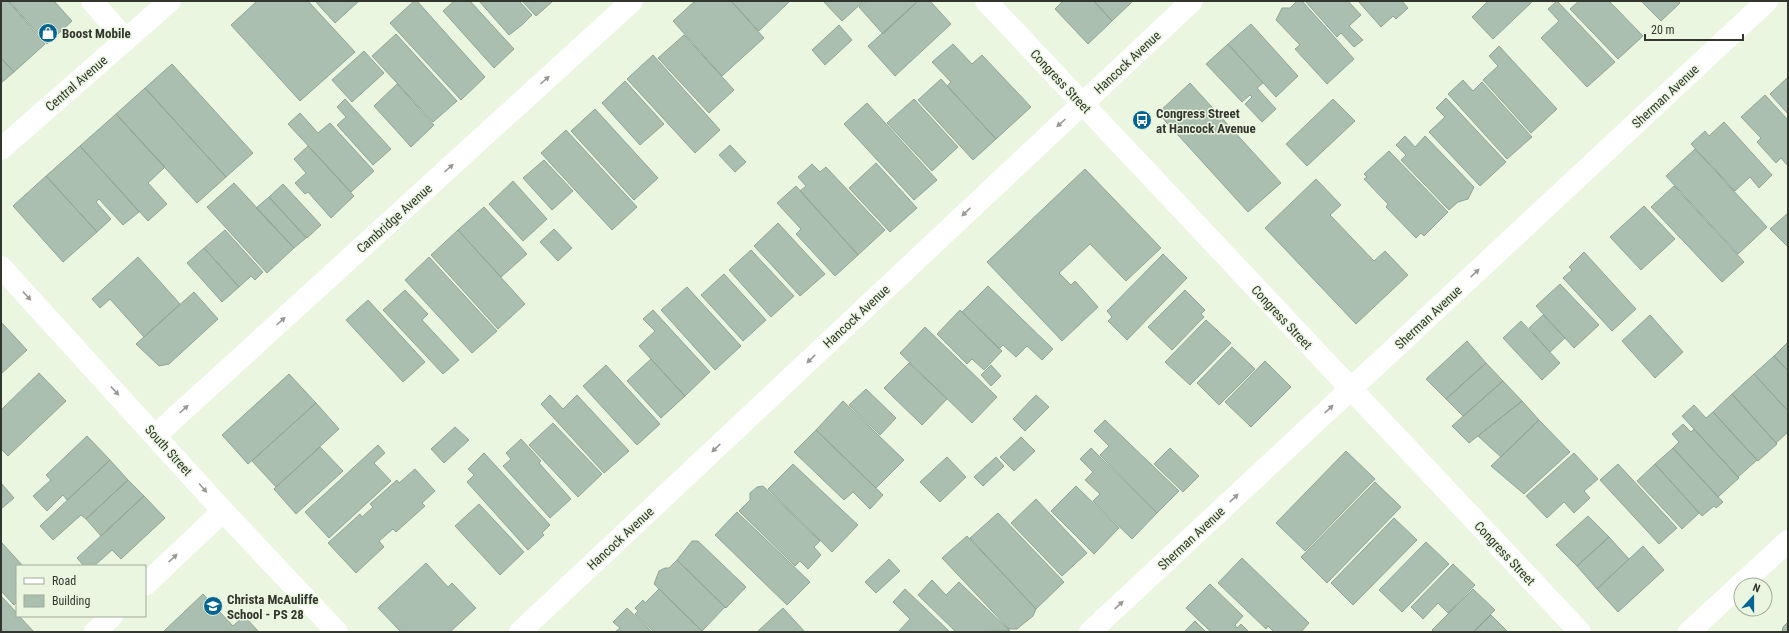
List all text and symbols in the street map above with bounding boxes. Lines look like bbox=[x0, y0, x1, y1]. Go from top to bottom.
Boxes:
scale bar bbox=[1645, 16, 1743, 42]
shop icon: Boost Mobile bbox=[37, 22, 59, 44]
text: 20 m bbox=[1651, 23, 1675, 37]
place label: Boost Mobile bbox=[62, 26, 131, 41]
street label: Hancock Avenue bbox=[1091, 28, 1164, 97]
street label: Congress Street bbox=[1027, 46, 1094, 116]
street label: Central Avenue bbox=[42, 52, 110, 114]
street label: Sherman Avenue bbox=[1629, 62, 1702, 131]
one-way arrow bbox=[540, 76, 550, 85]
place label: Congress Street at Hancock Avenue bbox=[1156, 106, 1256, 136]
bus stop icon: Congress Street at Hancock Avenue bbox=[1131, 109, 1153, 131]
one-way arrow bbox=[1056, 119, 1066, 128]
one-way arrow bbox=[444, 163, 454, 173]
street label: Cambridge Avenue bbox=[354, 181, 435, 256]
one-way arrow bbox=[962, 207, 971, 216]
one-way arrow bbox=[1470, 268, 1481, 277]
street label: Hancock Avenue bbox=[820, 282, 893, 351]
street label: Congress Street bbox=[1248, 282, 1315, 352]
street label: Sherman Avenue bbox=[1392, 283, 1465, 352]
one-way arrow bbox=[23, 290, 32, 301]
one-way arrow bbox=[275, 317, 286, 326]
one-way arrow bbox=[806, 354, 815, 363]
one-way arrow bbox=[111, 386, 120, 397]
one-way arrow bbox=[1324, 404, 1334, 414]
one-way arrow bbox=[180, 405, 189, 414]
street label: South Street bbox=[142, 422, 195, 479]
one-way arrow bbox=[711, 443, 721, 453]
one-way arrow bbox=[198, 482, 207, 493]
one-way arrow bbox=[1229, 493, 1239, 503]
street label: Hancock Avenue bbox=[584, 504, 657, 573]
street label: Sherman Avenue bbox=[1155, 504, 1228, 573]
street label: Congress Street bbox=[1471, 518, 1538, 588]
one-way arrow bbox=[168, 553, 178, 563]
legend bbox=[16, 565, 146, 617]
text: Road bbox=[52, 574, 76, 588]
north arrow bbox=[1733, 577, 1773, 617]
text: N bbox=[1751, 581, 1762, 595]
place label: Christa McAuliffe School - PS 28 bbox=[227, 592, 318, 622]
text: Building bbox=[52, 594, 90, 608]
school or university icon: Christa McAuliffe School - PS 28 bbox=[202, 595, 224, 617]
one-way arrow bbox=[1113, 601, 1124, 610]

